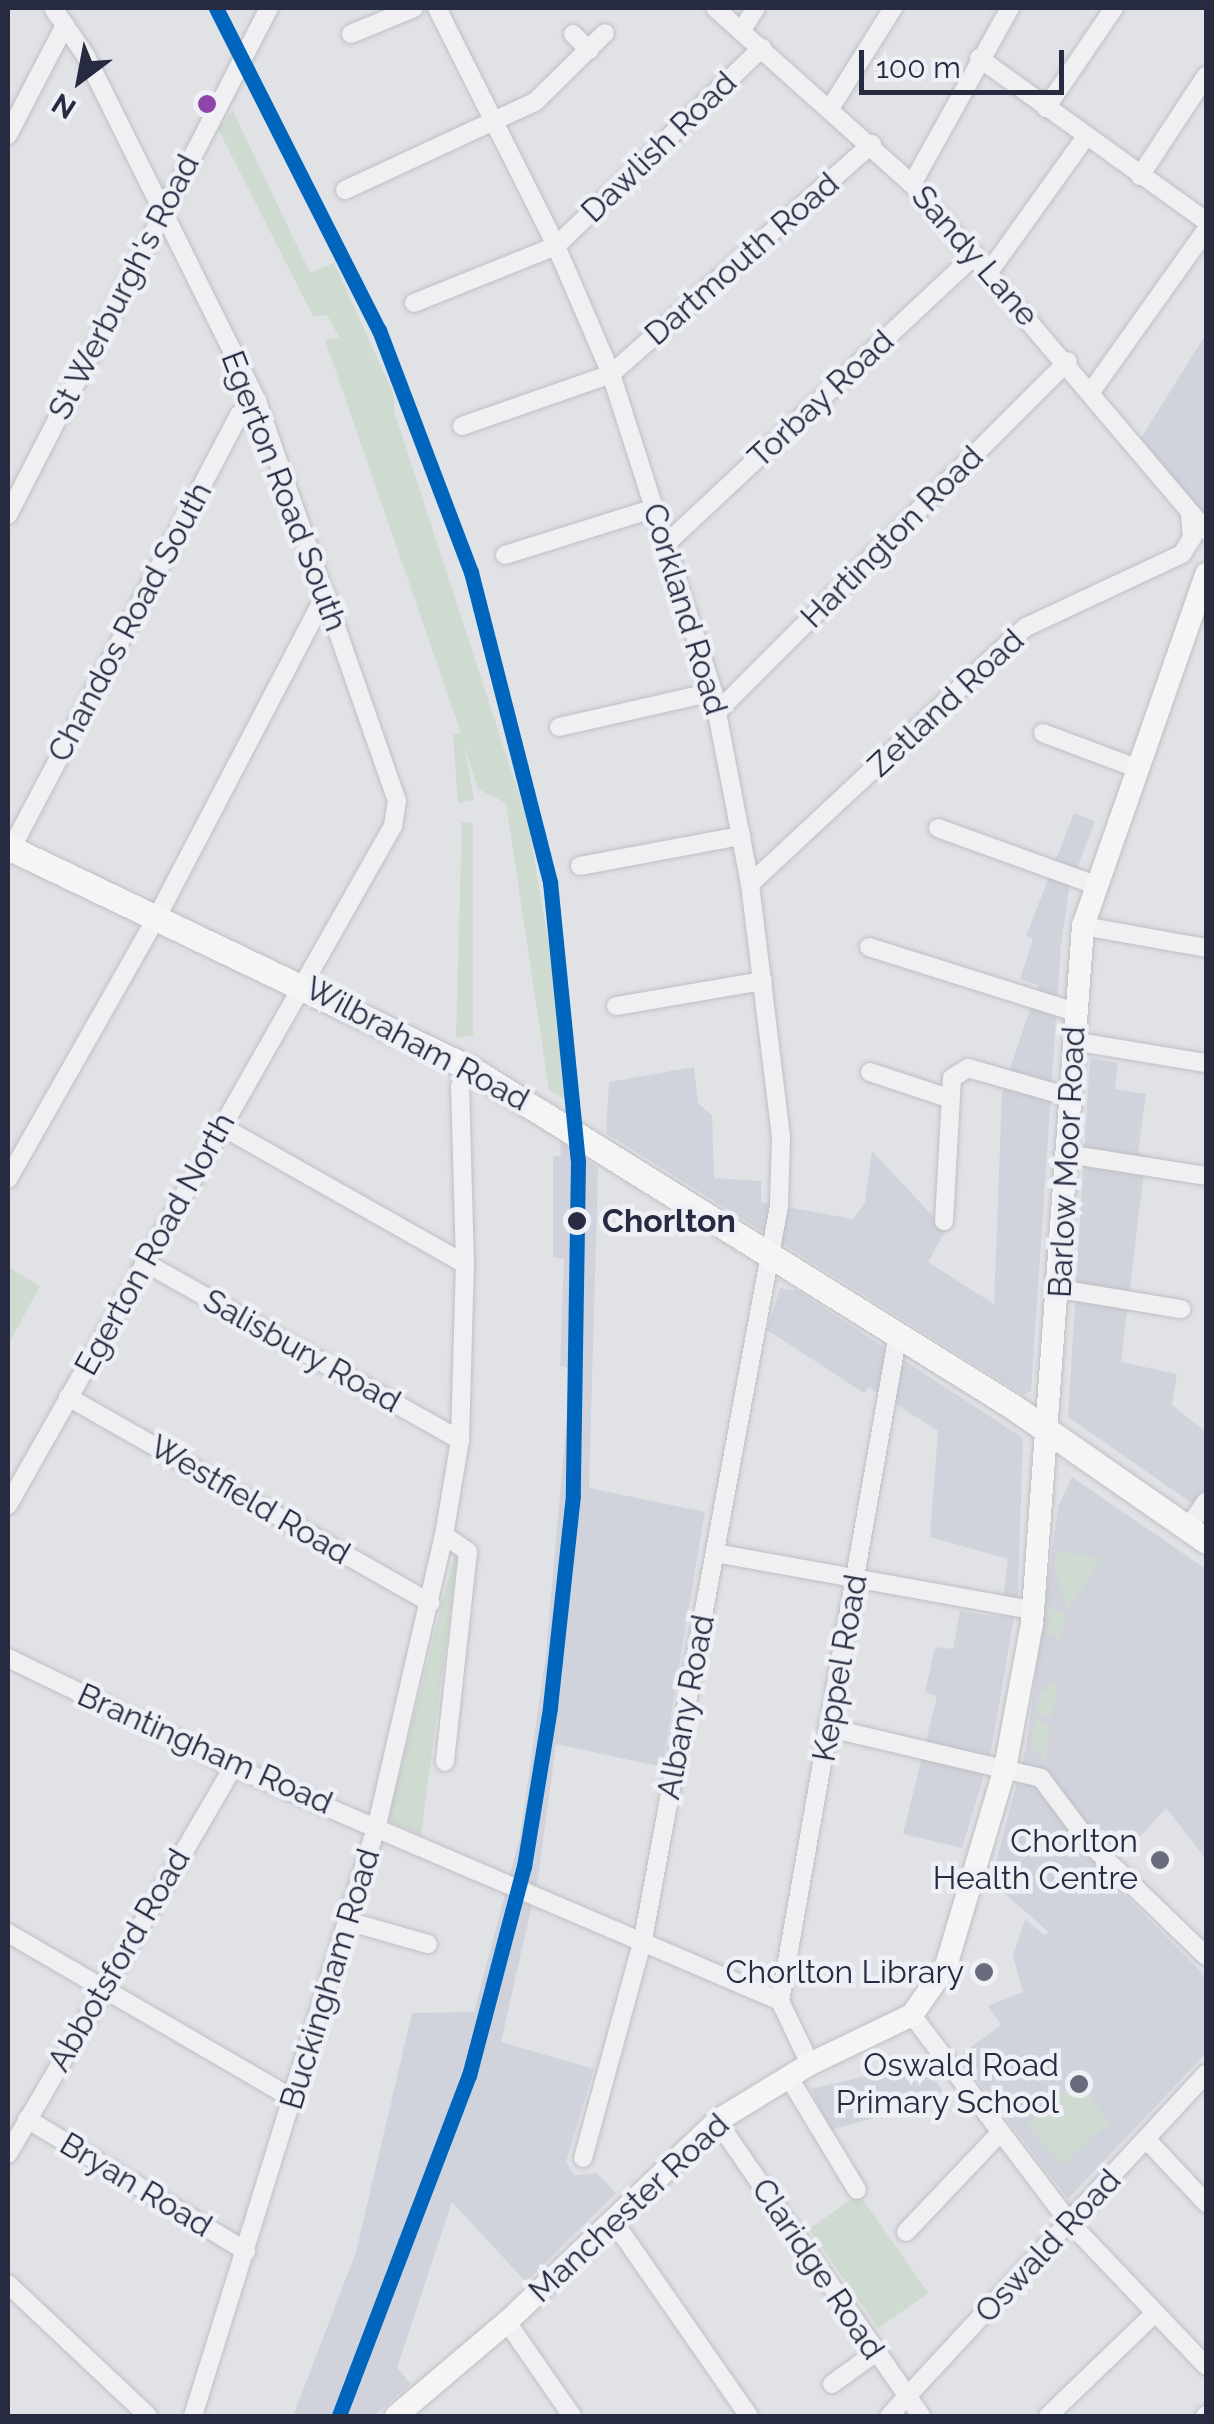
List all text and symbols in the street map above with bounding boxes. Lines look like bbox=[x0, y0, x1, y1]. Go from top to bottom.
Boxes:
north arrow bbox=[30, 30, 130, 130]
scale bar bbox=[864, 30, 1069, 92]
text: 100 m bbox=[876, 50, 961, 85]
street label: Dawlish Road bbox=[574, 64, 744, 230]
text: N bbox=[46, 86, 82, 126]
unlabelled marker bbox=[197, 94, 217, 114]
street label: St Werburgh's Road bbox=[40, 148, 208, 426]
street label: Dartmouth Road bbox=[637, 165, 847, 353]
street label: Sandy Lane bbox=[903, 178, 1047, 334]
street label: Torbay Road bbox=[740, 322, 902, 476]
street label: Egerton Road South bbox=[213, 346, 355, 636]
street label: Hartington Road bbox=[793, 438, 991, 636]
street label: Chandos Road South bbox=[40, 476, 220, 768]
street label: Corkland Road bbox=[635, 499, 735, 719]
street label: Zetland Road bbox=[860, 621, 1032, 785]
street label: Wilbraham Road bbox=[299, 969, 535, 1119]
street label: Barlow Moor Road bbox=[1041, 1025, 1093, 1299]
street label: Egerton Road North bbox=[67, 1106, 243, 1382]
place label: Chorlton bbox=[602, 1202, 736, 1240]
marker: Chorlton bbox=[561, 1205, 593, 1237]
street label: Salisbury Road bbox=[196, 1281, 408, 1421]
street label: Westfield Road bbox=[143, 1427, 357, 1573]
street label: Keppel Road bbox=[805, 1571, 875, 1765]
street label: Albany Road bbox=[649, 1611, 723, 1803]
street label: Brantingham Road bbox=[72, 1676, 338, 1822]
place label: Chorlton Health Centre bbox=[933, 1823, 1138, 1898]
street label: Abbotsford Road bbox=[40, 1842, 198, 2078]
street label: Buckingham Road bbox=[272, 1844, 388, 2114]
marker: Chorlton Health Centre bbox=[1147, 1847, 1173, 1873]
place label: Chorlton Library bbox=[726, 1953, 964, 1991]
marker: Chorlton Library bbox=[973, 1961, 995, 1983]
place label: Oswald Road Primary School bbox=[835, 2047, 1059, 2122]
marker: Oswald Road Primary School bbox=[1068, 2073, 1090, 2095]
street label: Manchester Road bbox=[521, 2105, 737, 2311]
street label: Bryan Road bbox=[53, 2125, 219, 2245]
street label: Oswald Road bbox=[967, 2161, 1129, 2331]
street label: Claridge Road bbox=[743, 2171, 893, 2367]

